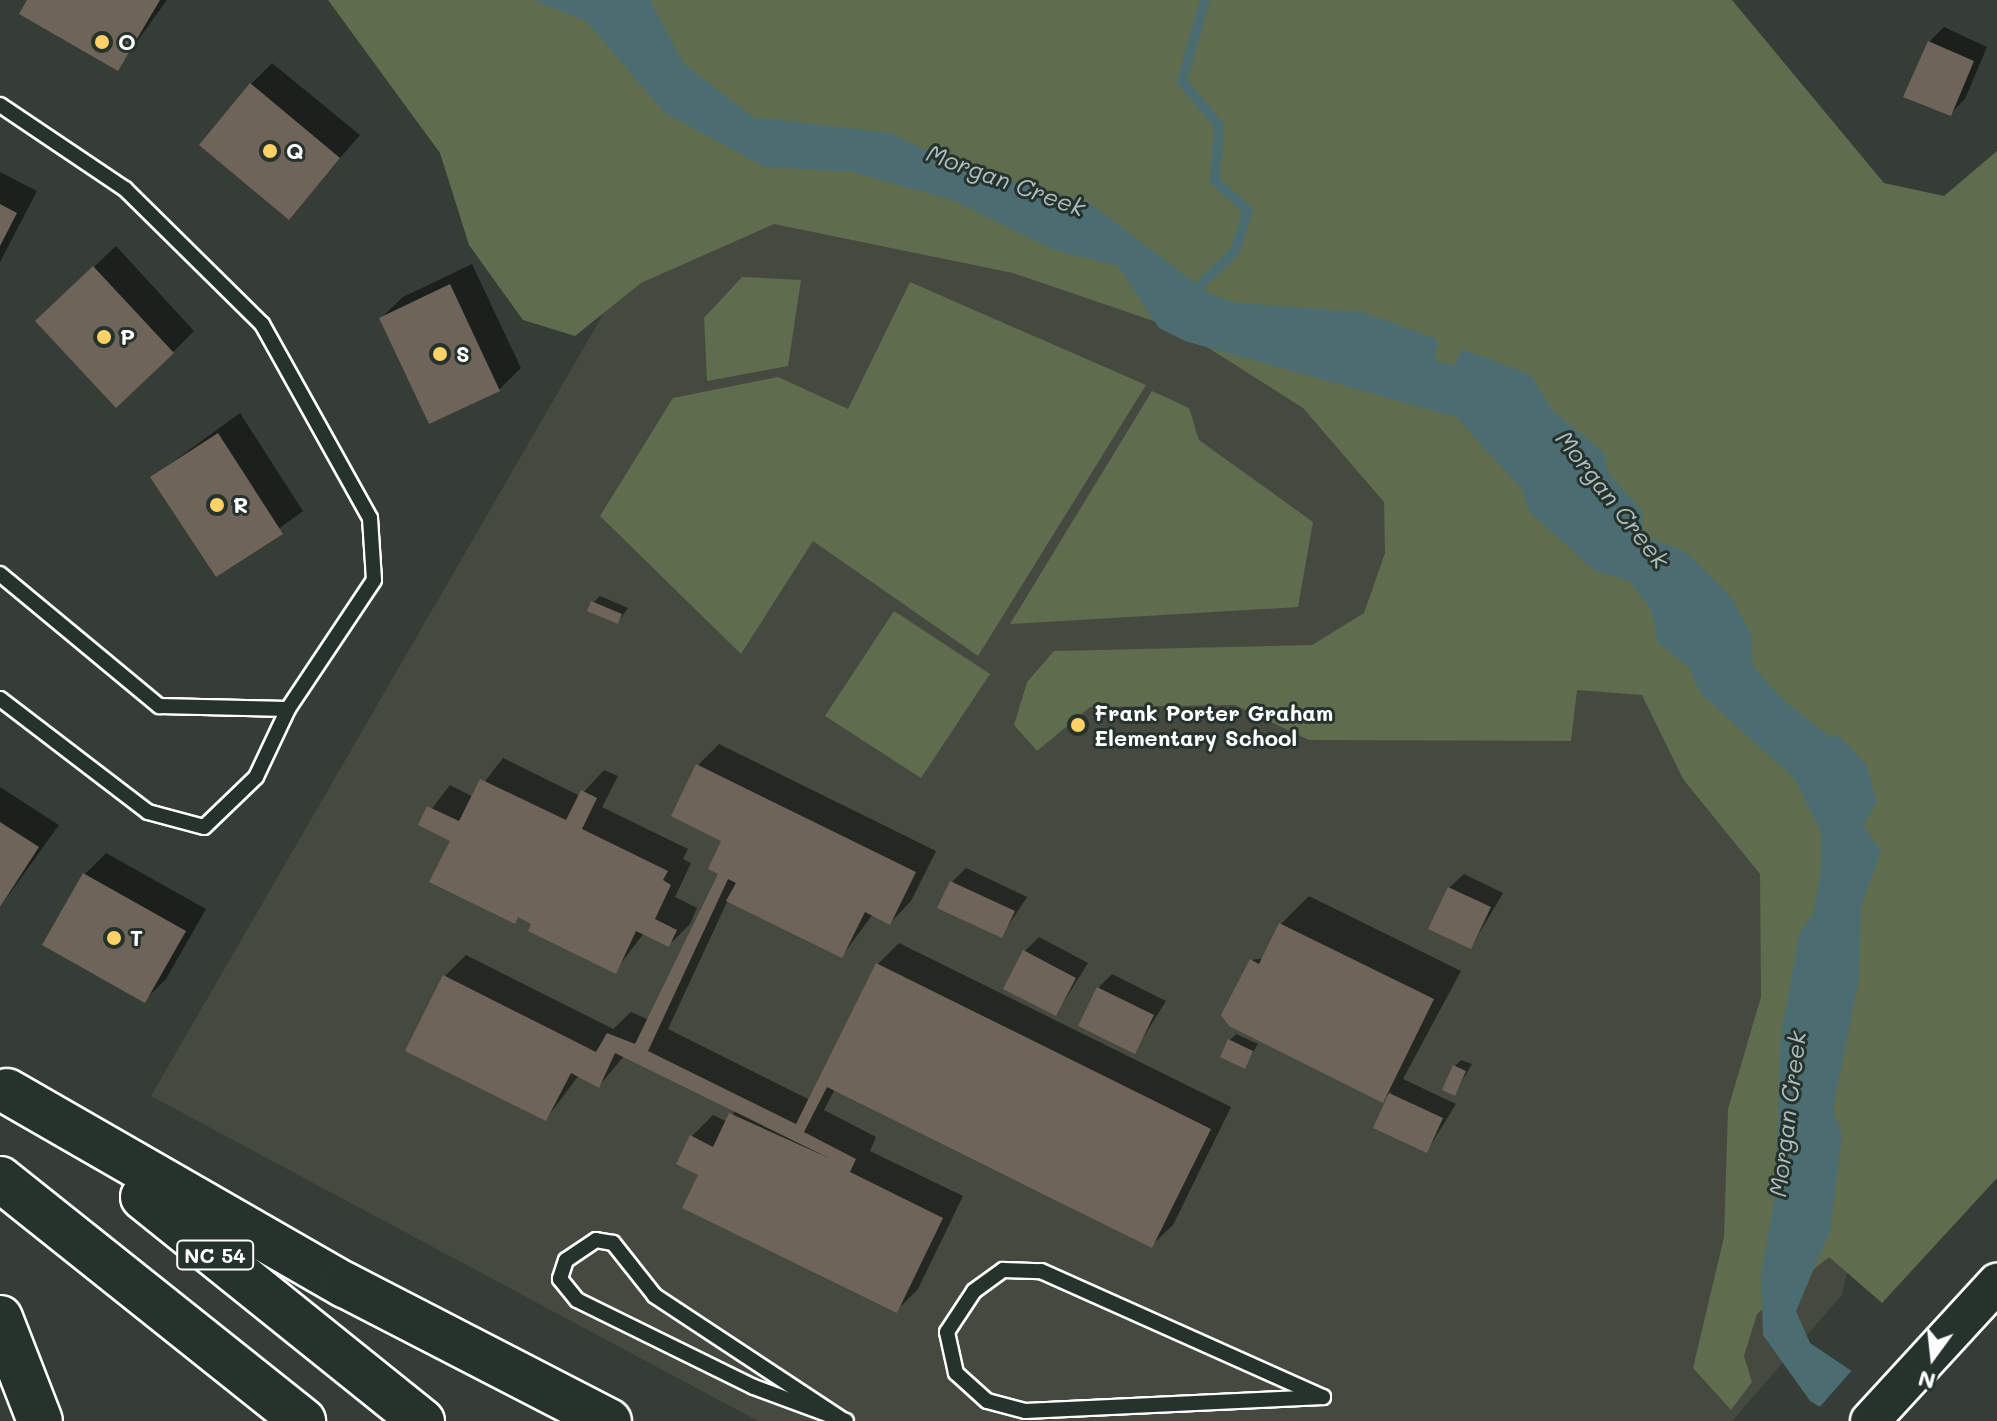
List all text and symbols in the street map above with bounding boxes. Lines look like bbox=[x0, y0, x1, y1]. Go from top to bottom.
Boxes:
place label: O bbox=[118, 29, 136, 55]
marker: O bbox=[93, 33, 111, 51]
place label: Q bbox=[286, 138, 304, 164]
water label: Morgan Creek bbox=[923, 138, 1089, 222]
marker: Q bbox=[261, 142, 279, 160]
place label: P bbox=[120, 324, 135, 350]
marker: P bbox=[95, 328, 113, 346]
place label: S bbox=[456, 341, 470, 367]
marker: S bbox=[431, 345, 449, 363]
water label: Morgan Creek bbox=[1550, 424, 1676, 574]
place label: R bbox=[233, 492, 248, 518]
marker: R bbox=[208, 496, 226, 514]
place label: Frank Porter Graham Elementary School bbox=[1094, 699, 1333, 750]
marker: Frank Porter Graham Elementary School bbox=[1069, 716, 1087, 734]
place label: T bbox=[130, 925, 143, 951]
marker: T bbox=[105, 929, 123, 947]
water label: Morgan Creek bbox=[1763, 1029, 1811, 1199]
road number: NC 54 bbox=[175, 1239, 255, 1271]
north arrow bbox=[1893, 1317, 1973, 1397]
text: N bbox=[1915, 1364, 1938, 1397]

